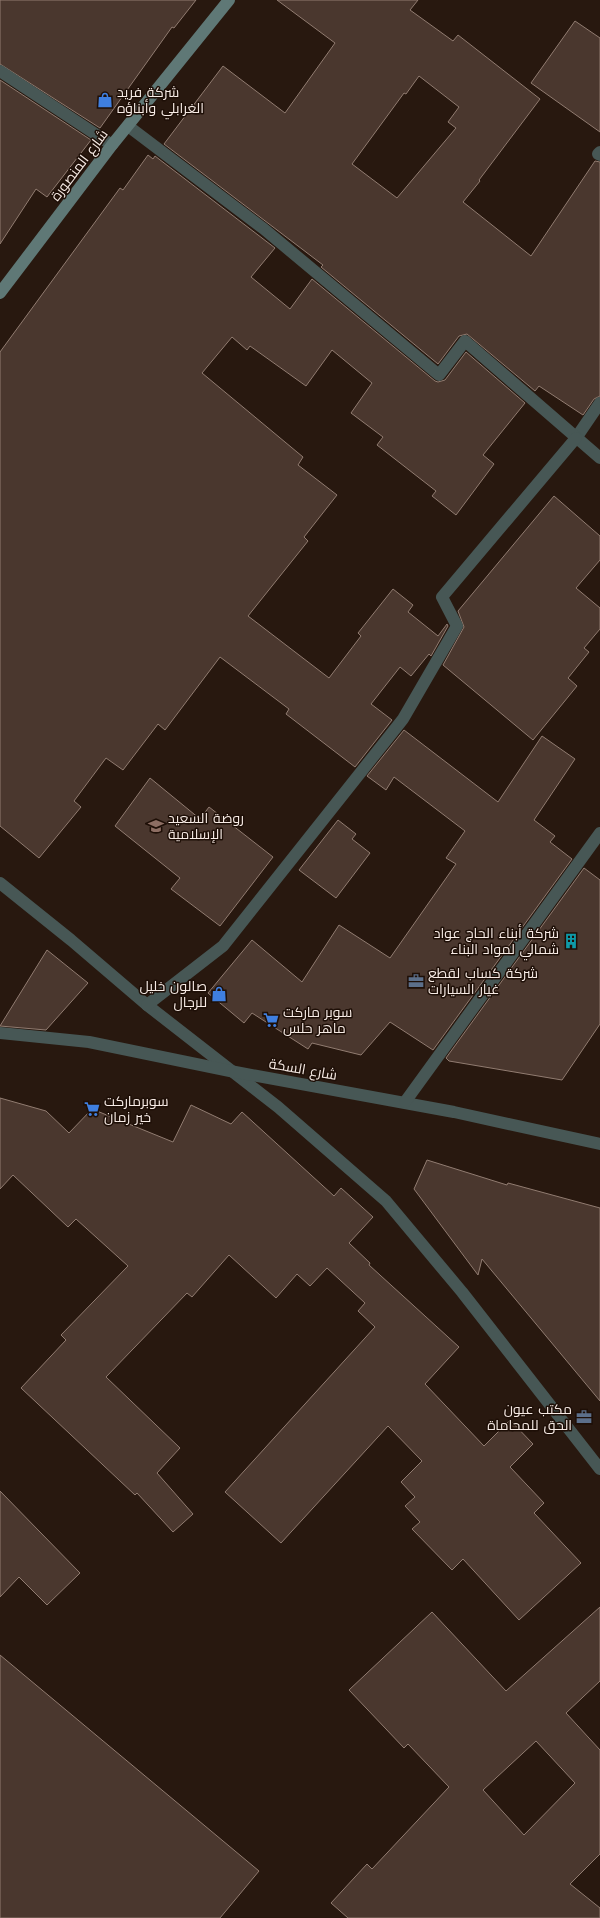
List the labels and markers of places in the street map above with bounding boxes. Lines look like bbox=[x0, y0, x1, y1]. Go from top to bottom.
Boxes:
place label: شركة فريد الغرابلي وأبناؤه bbox=[117, 84, 204, 120]
shop icon: شركة فريد الغرابلي وأبناؤه bbox=[96, 91, 114, 109]
place label: روضة السعيد الإسلامية bbox=[168, 810, 244, 843]
school or university icon: روضة السعيد الإسلامية bbox=[147, 817, 165, 835]
place label: شركة أبناء الحاج عواد شمالي لمواد البناء bbox=[434, 924, 559, 961]
building icon: شركة أبناء الحاج عواد شمالي لمواد البناء bbox=[562, 932, 580, 950]
place label: شركة كساب لقطع غيار السيارات bbox=[428, 965, 538, 997]
office icon: شركة كساب لقطع غيار السيارات bbox=[407, 972, 425, 990]
place label: صالون خليل للرجال bbox=[139, 978, 207, 1011]
shop icon: صالون خليل للرجال bbox=[210, 985, 228, 1003]
place label: سوبر ماركت ماهر حلس bbox=[283, 1004, 352, 1036]
supermarket icon: سوبر ماركت ماهر حلس bbox=[262, 1011, 280, 1029]
place label: سوبرماركت خير زمان bbox=[104, 1093, 169, 1125]
supermarket icon: سوبرماركت خير زمان bbox=[83, 1100, 101, 1118]
place label: مكتب عيون الحق للمحاماة bbox=[487, 1401, 572, 1434]
office icon: مكتب عيون الحق للمحاماة bbox=[575, 1408, 593, 1426]

